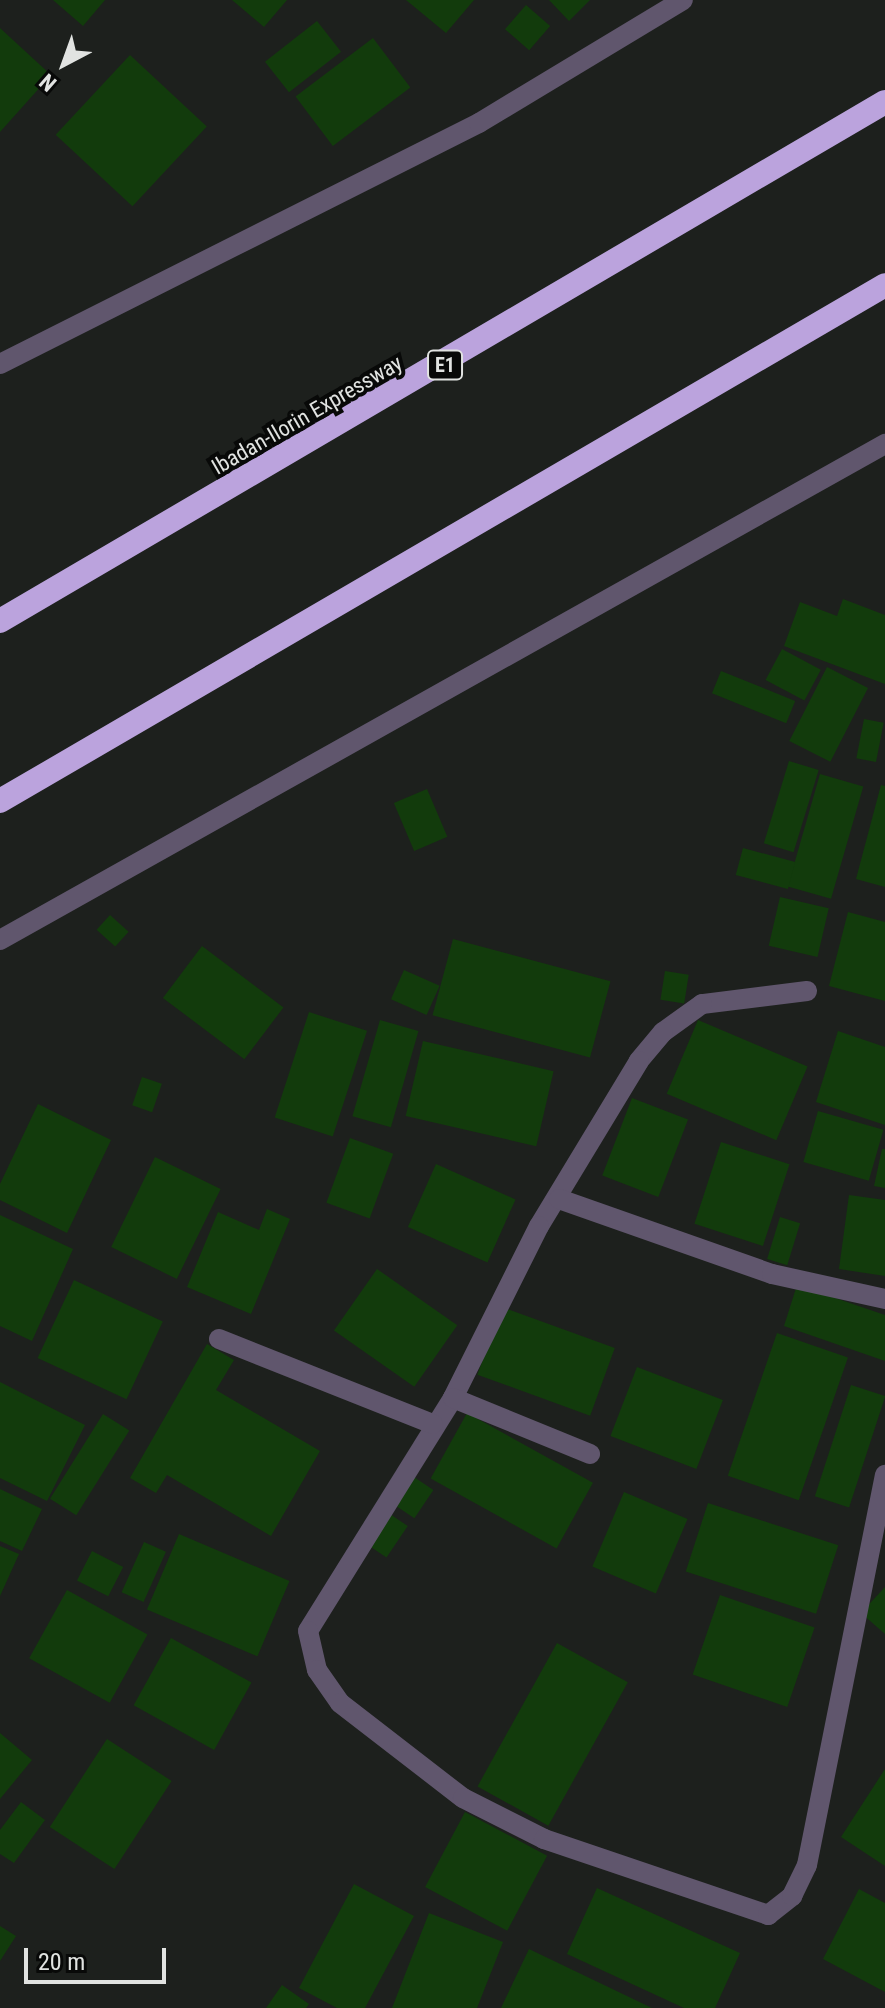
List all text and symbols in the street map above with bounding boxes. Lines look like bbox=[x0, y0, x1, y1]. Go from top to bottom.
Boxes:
north arrow bbox=[24, 24, 104, 104]
text: N bbox=[35, 69, 61, 96]
road number: E1 bbox=[427, 349, 463, 381]
street label: Ibadan-Ilorin Expressway bbox=[207, 350, 407, 480]
scale bar bbox=[28, 1932, 170, 1982]
text: 20 m bbox=[38, 1948, 85, 1976]

